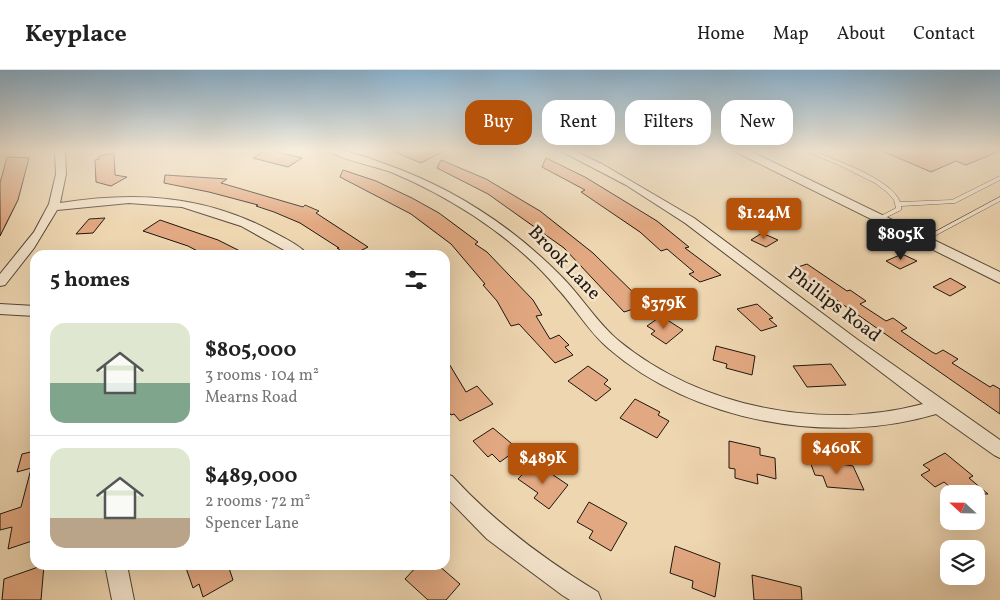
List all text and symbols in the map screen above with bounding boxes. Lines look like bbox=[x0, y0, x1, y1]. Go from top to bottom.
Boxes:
text: Keyplace bbox=[25, 18, 127, 52]
text: Home bbox=[697, 22, 745, 47]
text: Map bbox=[773, 22, 809, 47]
text: About bbox=[837, 22, 885, 47]
text: Contact bbox=[913, 22, 975, 47]
chip: Buy bbox=[465, 100, 532, 145]
chip: Rent bbox=[542, 100, 615, 145]
chip: Filters bbox=[625, 100, 711, 145]
chip: New bbox=[721, 100, 793, 145]
pin: $1.24M bbox=[723, 198, 805, 240]
text: $1.24M bbox=[737, 203, 791, 225]
pin: $805K bbox=[866, 218, 936, 261]
street label: Brook Lane bbox=[522, 220, 606, 306]
text: $805K bbox=[878, 224, 924, 246]
street label: Phillips Road bbox=[782, 261, 886, 349]
text: 5 homes bbox=[50, 266, 130, 295]
icon: filters bbox=[402, 266, 430, 294]
pin: $379K bbox=[629, 288, 699, 330]
text: $379K bbox=[642, 293, 686, 315]
text: $805,000 bbox=[205, 336, 296, 365]
icon: home bbox=[90, 343, 150, 403]
text: 3 rooms · 104 m² bbox=[205, 365, 319, 387]
text: Mearns Road bbox=[205, 387, 298, 409]
pin: $460K bbox=[802, 432, 872, 475]
text: $460K bbox=[813, 438, 861, 460]
pin: $489K bbox=[508, 442, 578, 485]
text: $489K bbox=[519, 448, 567, 470]
text: $489,000 bbox=[205, 462, 298, 491]
icon: home bbox=[90, 468, 150, 528]
north arrow bbox=[940, 485, 985, 530]
map controls bbox=[940, 485, 985, 585]
text: 2 rooms · 72 m² bbox=[205, 491, 310, 513]
text: Spencer Lane bbox=[205, 513, 299, 535]
button: layers bbox=[940, 540, 985, 585]

